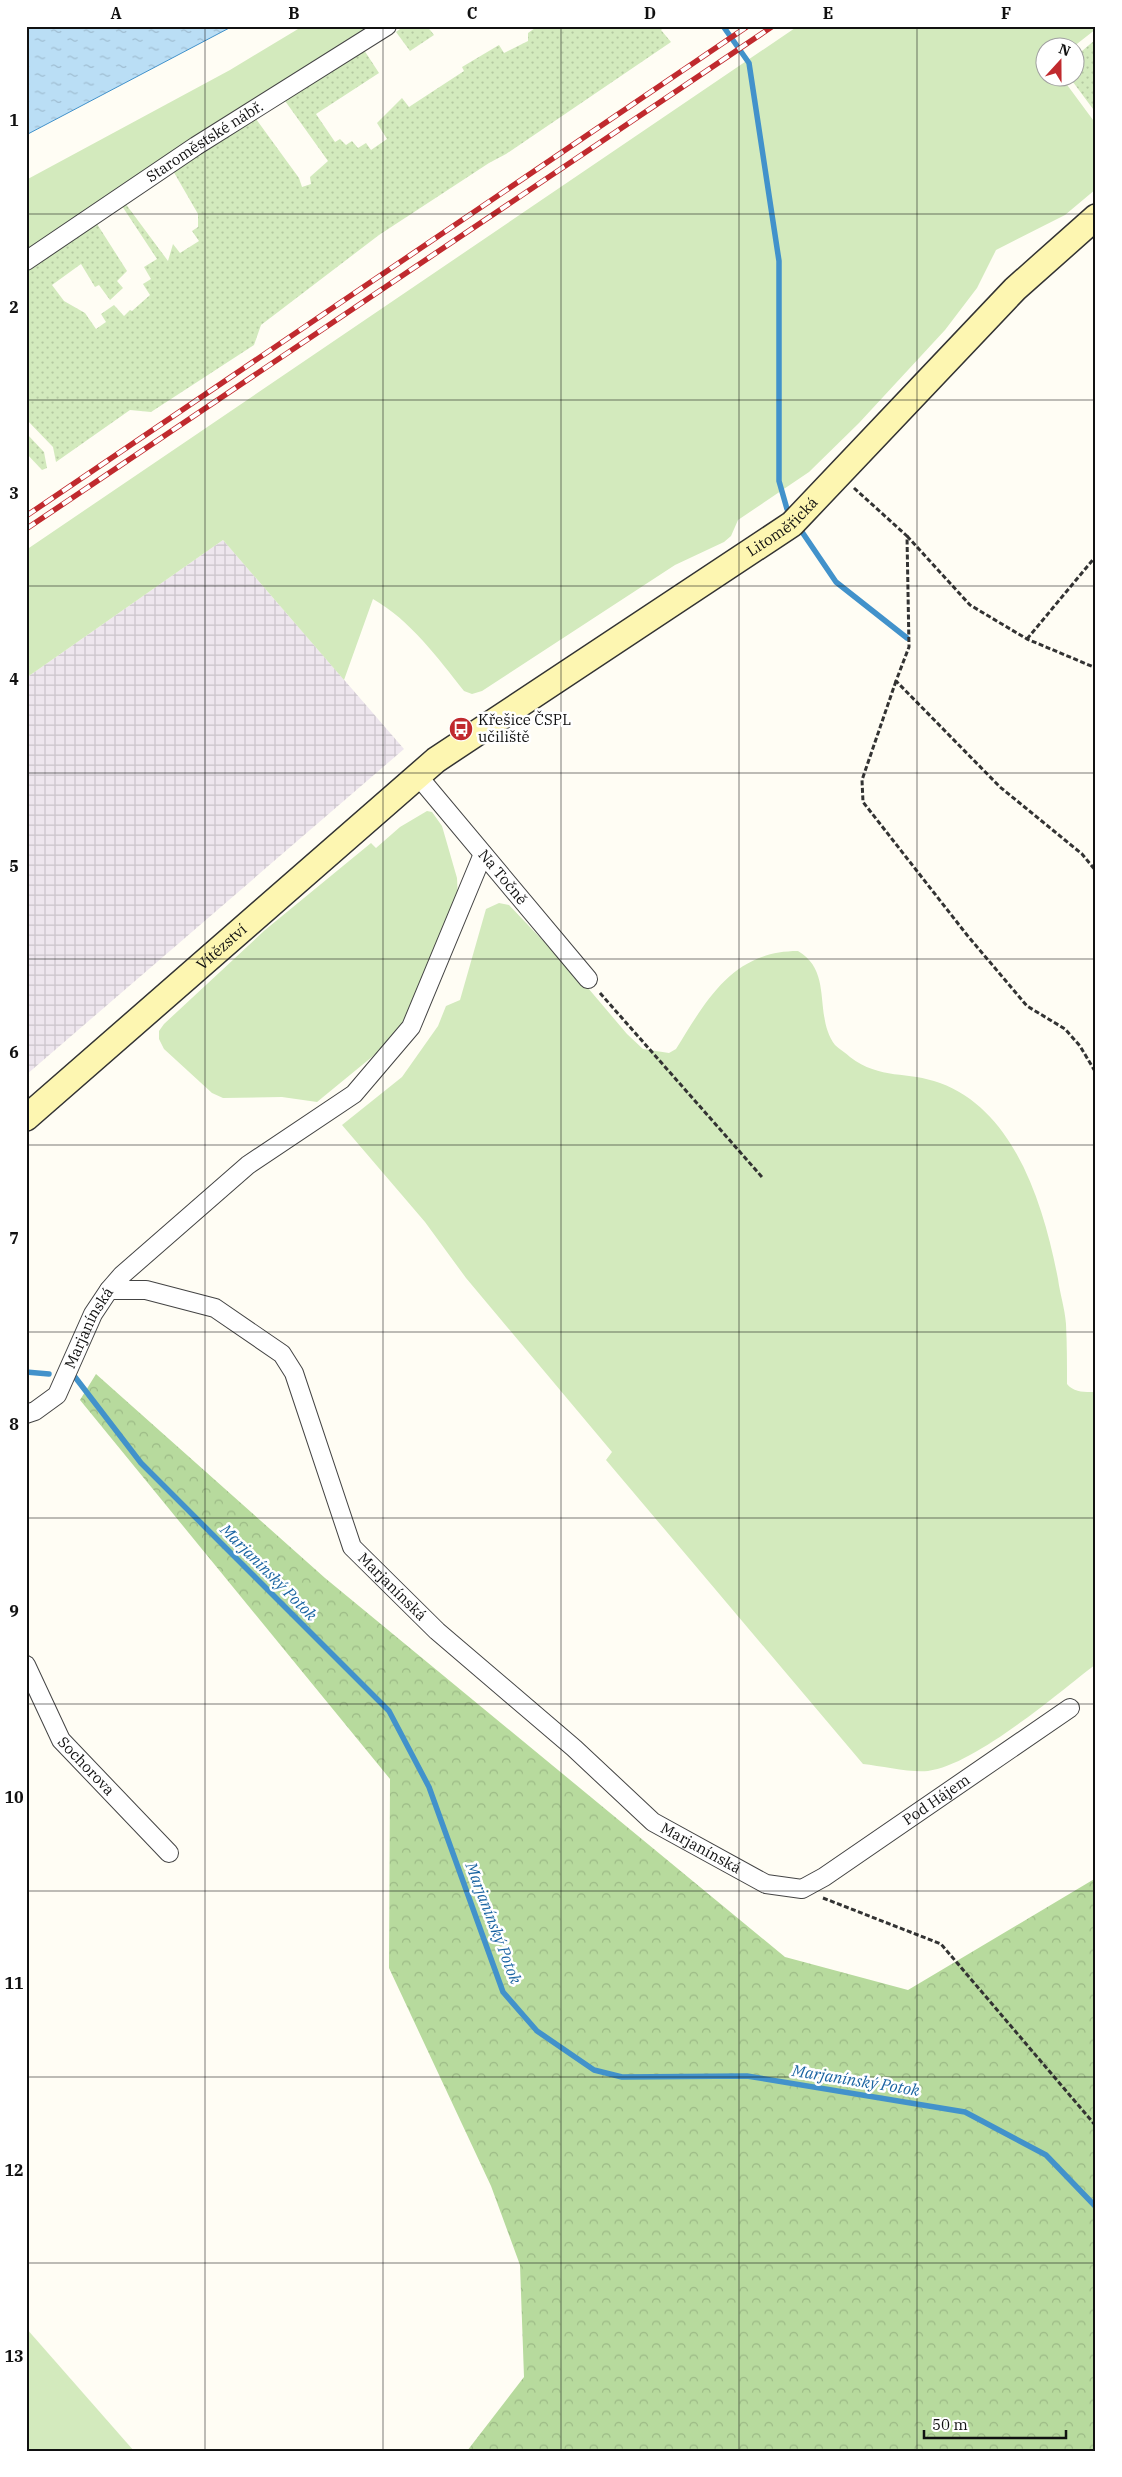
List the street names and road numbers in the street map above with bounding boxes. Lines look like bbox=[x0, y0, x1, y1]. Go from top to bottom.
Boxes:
street label: Staroměstské nábř. bbox=[142, 96, 266, 186]
street label: Litoměřická bbox=[743, 493, 822, 560]
street label: Na Točně bbox=[475, 845, 532, 908]
street label: Vítězství bbox=[193, 919, 251, 974]
street label: Marjanínská bbox=[60, 1283, 117, 1371]
street label: Marjanínská bbox=[354, 1548, 431, 1624]
street label: Sochorova bbox=[54, 1733, 119, 1799]
street label: Pod Hájem bbox=[899, 1770, 973, 1829]
street label: Marjanínská bbox=[658, 1818, 745, 1878]

